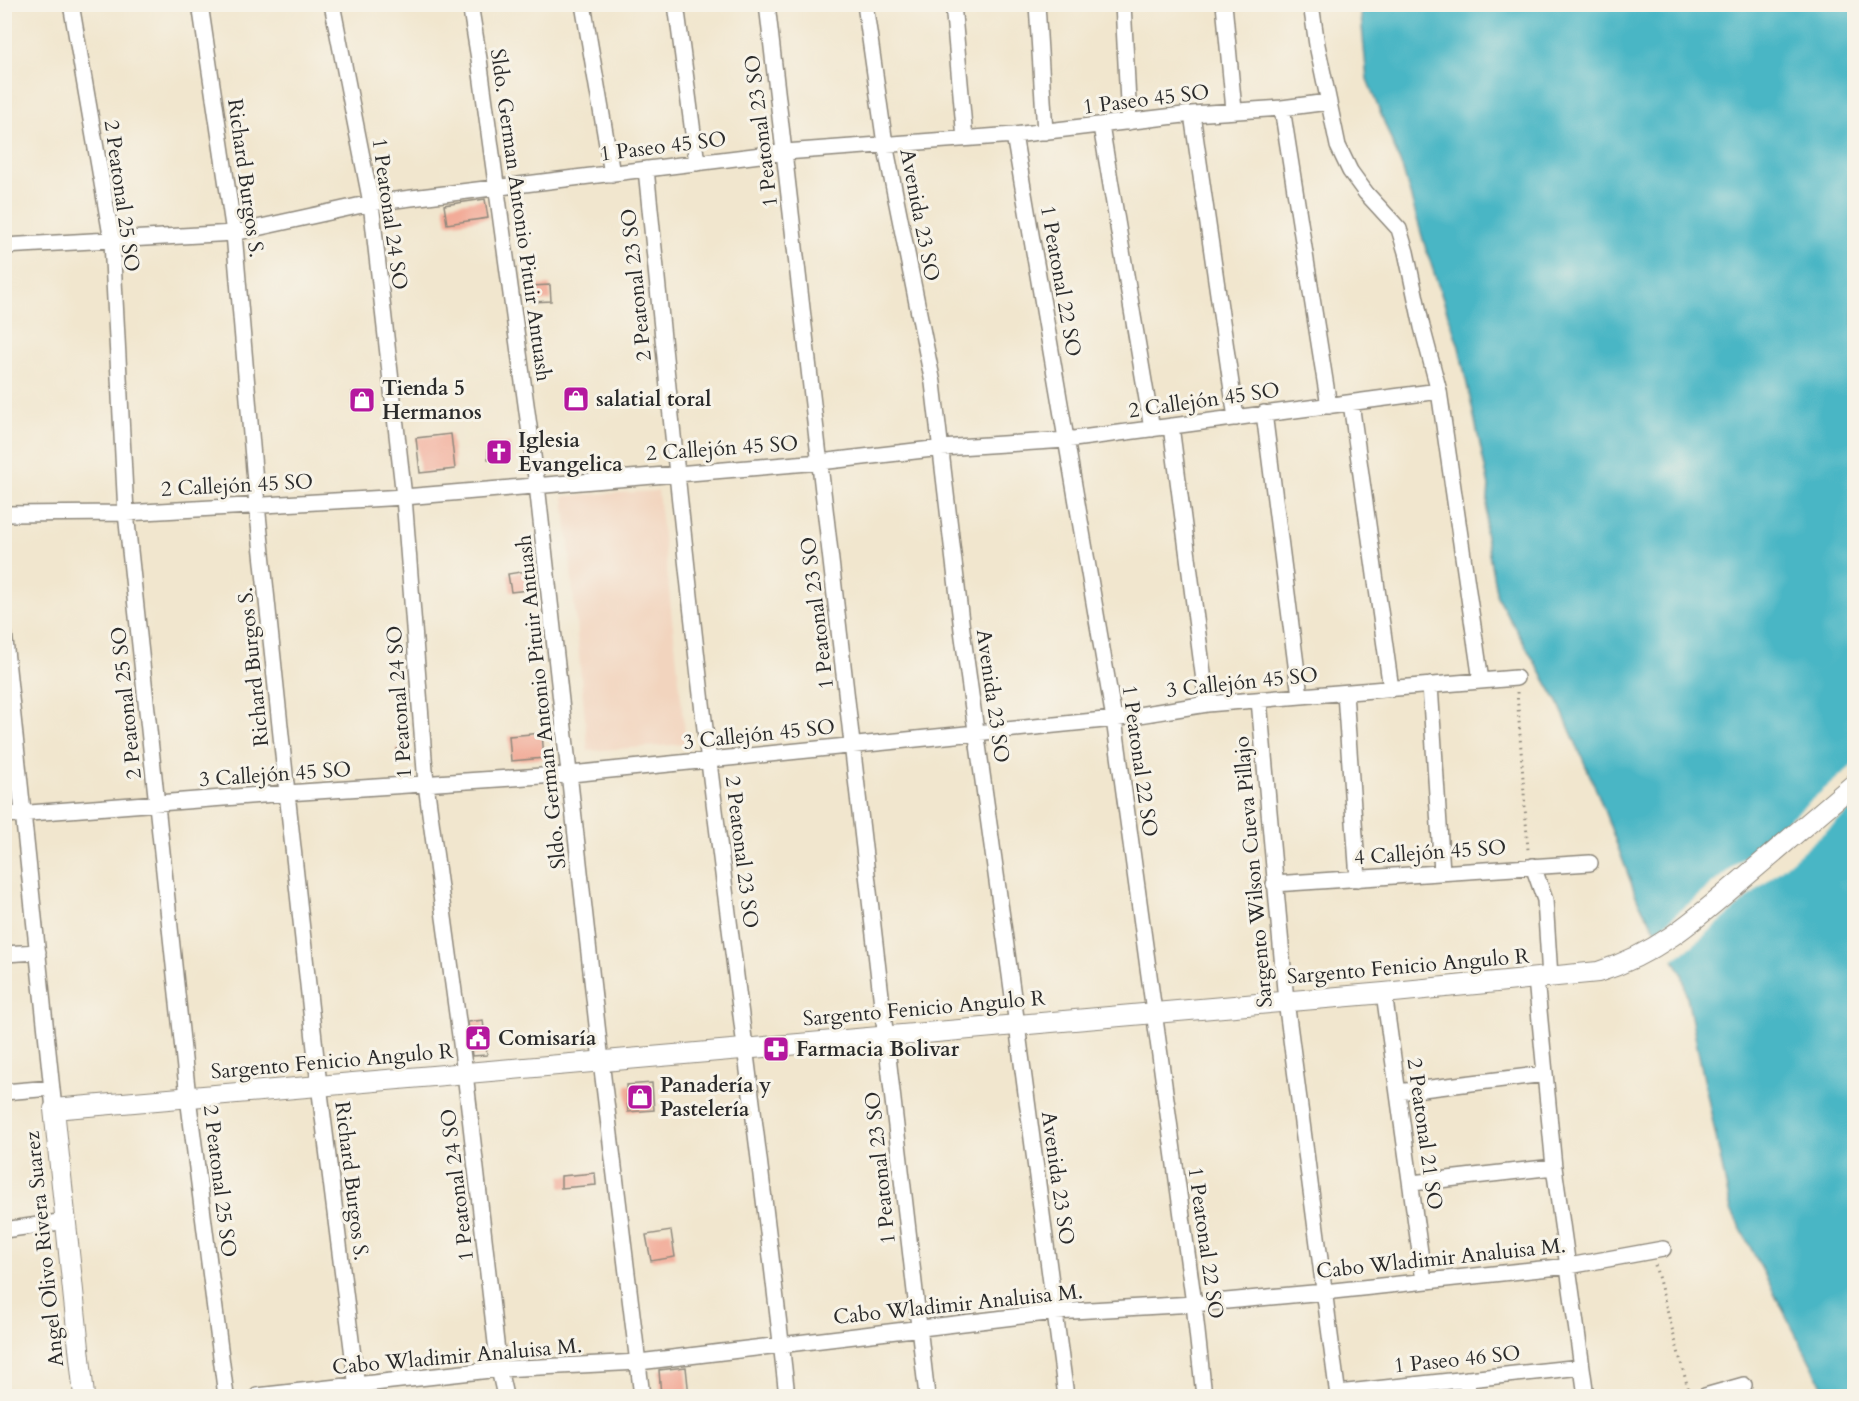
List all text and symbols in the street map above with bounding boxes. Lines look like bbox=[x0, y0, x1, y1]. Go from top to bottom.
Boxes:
street label: Sldo. German Antonio Pituir Antuash bbox=[483, 47, 558, 384]
street label: 1 Peatonal 23 SO bbox=[738, 53, 785, 209]
street label: 1 Paseo 45 SO bbox=[1081, 77, 1211, 122]
street label: Richard Burgos S. bbox=[220, 97, 271, 259]
street label: 2 Peatonal 25 SO bbox=[96, 118, 147, 274]
street label: 1 Paseo 45 SO bbox=[598, 124, 728, 169]
street label: 1 Peatonal 24 SO bbox=[364, 136, 415, 292]
street label: Avenida 23 SO bbox=[892, 146, 947, 284]
street label: 1 Peatonal 22 SO bbox=[1033, 203, 1088, 359]
street label: 2 Peatonal 23 SO bbox=[614, 207, 659, 363]
place label: Tienda 5 Hermanos bbox=[382, 374, 482, 427]
street label: 2 Callejón 45 SO bbox=[1127, 376, 1282, 425]
shop icon: salatial toral bbox=[561, 384, 591, 414]
shop icon: Tienda 5 Hermanos bbox=[347, 385, 377, 415]
place label: salatial toral bbox=[596, 385, 711, 414]
place label: Iglesia Evangelica bbox=[518, 426, 623, 479]
street label: 2 Callejón 45 SO bbox=[645, 429, 799, 468]
church icon: Iglesia Evangelica bbox=[484, 437, 514, 467]
street label: 2 Callejón 45 SO bbox=[160, 467, 314, 504]
street label: Sldo. German Antonio Pituir Antuash bbox=[509, 533, 573, 870]
street label: 1 Peatonal 23 SO bbox=[794, 535, 841, 691]
street label: Richard Burgos S. bbox=[231, 586, 276, 748]
street label: 2 Peatonal 25 SO bbox=[104, 625, 149, 781]
street label: 1 Peatonal 24 SO bbox=[380, 625, 419, 779]
street label: Avenida 23 SO bbox=[969, 627, 1016, 765]
street label: 3 Callejón 45 SO bbox=[1165, 660, 1319, 705]
street label: 1 Peatonal 22 SO bbox=[1114, 683, 1165, 839]
street label: 3 Callejón 45 SO bbox=[682, 712, 836, 757]
street label: Sargento Wilson Cueva Pillajo bbox=[1227, 735, 1280, 1009]
street label: 3 Callejón 45 SO bbox=[198, 755, 352, 794]
street label: 2 Peatonal 23 SO bbox=[718, 774, 765, 930]
street label: 4 Callejón 45 SO bbox=[1353, 833, 1507, 872]
street label: Sargento Fenicio Angulo R bbox=[1286, 941, 1531, 992]
street label: Sargento Fenicio Angulo R bbox=[802, 983, 1047, 1034]
public building icon: Comisaría bbox=[463, 1023, 493, 1053]
place label: Comisaría bbox=[498, 1024, 597, 1053]
pharmacy icon: Farmacia Bolivar bbox=[761, 1034, 791, 1064]
place label: Farmacia Bolivar bbox=[796, 1035, 960, 1064]
street label: Sargento Fenicio Angulo R bbox=[210, 1036, 455, 1087]
street label: 2 Peatonal 21 SO bbox=[1399, 1056, 1450, 1212]
place label: Panadería y Pastelería bbox=[660, 1071, 771, 1124]
shop icon: Panadería y Pastelería bbox=[625, 1082, 655, 1112]
street label: 1 Peatonal 23 SO bbox=[858, 1090, 903, 1246]
street label: Richard Burgos S. bbox=[327, 1100, 376, 1262]
street label: 2 Peatonal 25 SO bbox=[196, 1103, 243, 1259]
street label: 1 Peatonal 24 SO bbox=[434, 1107, 481, 1263]
street label: Avenida 23 SO bbox=[1034, 1109, 1081, 1247]
street label: Angel Olivo Rivera Suarez bbox=[18, 1129, 71, 1368]
street label: 1 Peatonal 22 SO bbox=[1180, 1165, 1231, 1321]
street label: Cabo Wladimir Analuisa M. bbox=[1315, 1231, 1567, 1286]
street label: Cabo Wladimir Analuisa M. bbox=[832, 1277, 1084, 1332]
street label: Cabo Wladimir Analuisa M. bbox=[331, 1331, 583, 1382]
street label: 1 Paseo 46 SO bbox=[1392, 1338, 1522, 1381]

